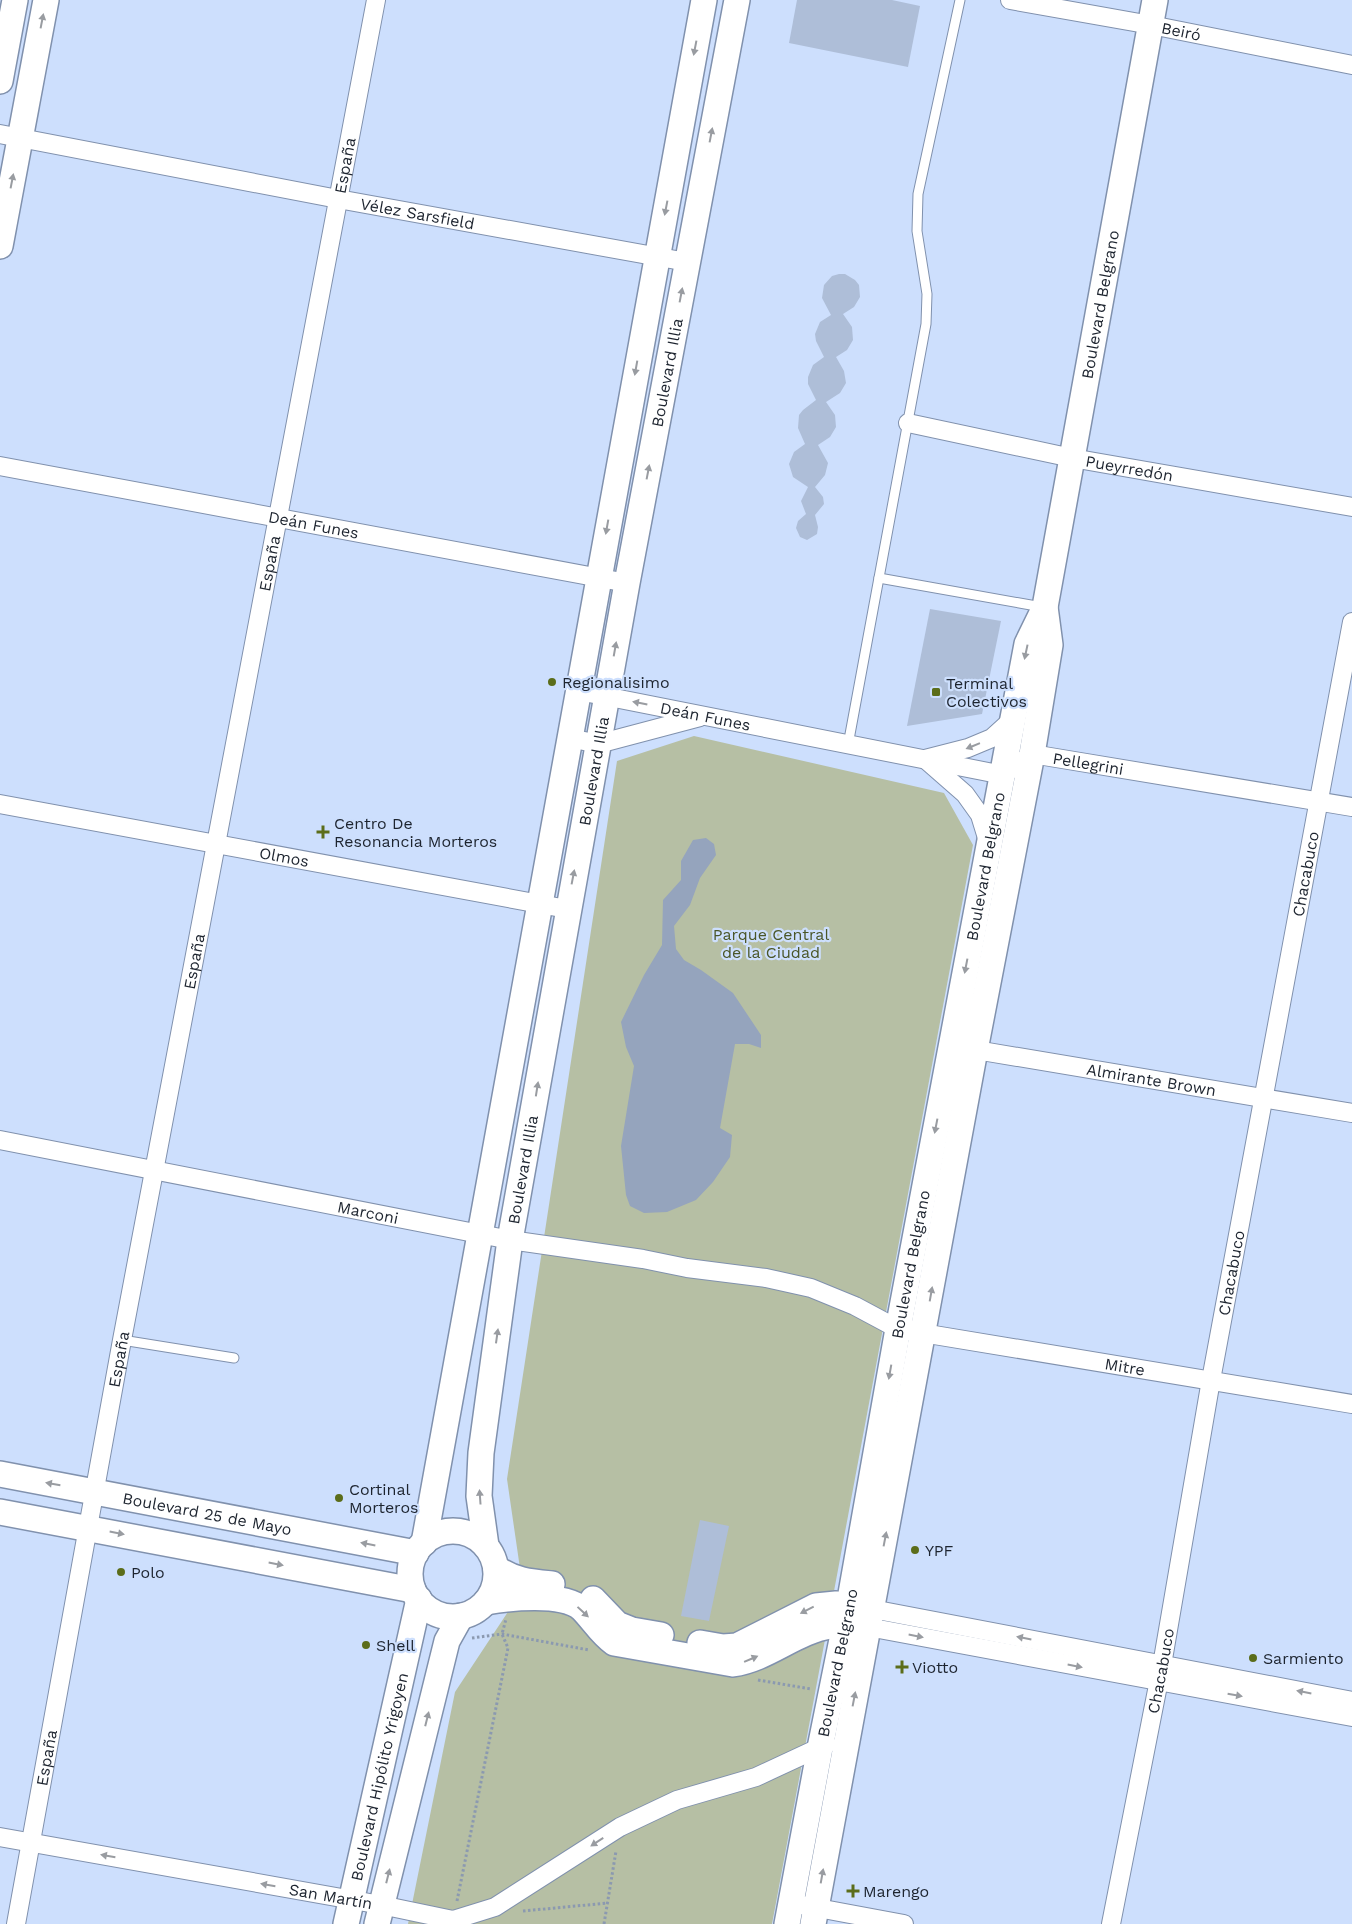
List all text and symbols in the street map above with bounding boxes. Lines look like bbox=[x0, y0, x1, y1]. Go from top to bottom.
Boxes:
one-way arrow bbox=[38, 13, 46, 29]
street label: Beiró bbox=[1160, 18, 1203, 44]
one-way arrow bbox=[691, 40, 699, 56]
one-way arrow bbox=[708, 127, 716, 143]
street label: España bbox=[330, 136, 359, 195]
one-way arrow bbox=[8, 174, 16, 189]
street label: Vélez Sarsfield bbox=[359, 194, 476, 233]
one-way arrow bbox=[661, 200, 669, 216]
street label: Boulevard Belgrano bbox=[1077, 229, 1123, 380]
one-way arrow bbox=[677, 287, 685, 302]
street label: Boulevard Illia bbox=[647, 316, 686, 429]
one-way arrow bbox=[632, 360, 640, 376]
street label: Pueyrredón bbox=[1084, 451, 1175, 485]
one-way arrow bbox=[644, 463, 652, 479]
street label: Deán Funes bbox=[267, 507, 360, 542]
one-way arrow bbox=[603, 520, 611, 536]
street label: España bbox=[255, 534, 284, 593]
one-way arrow bbox=[611, 640, 619, 656]
one-way arrow bbox=[1022, 644, 1030, 659]
place label: Regionalisimo bbox=[562, 673, 670, 692]
place label: Terminal Colectivos bbox=[946, 674, 1027, 711]
marker: Regionalisimo bbox=[546, 676, 558, 688]
marker: Terminal Colectivos bbox=[930, 686, 942, 698]
street label: Deán Funes bbox=[659, 698, 752, 734]
one-way arrow bbox=[632, 699, 647, 707]
street label: Boulevard Illia bbox=[574, 715, 613, 827]
one-way arrow bbox=[966, 742, 980, 750]
street label: Pellegrini bbox=[1051, 748, 1125, 779]
street label: Boulevard Belgrano bbox=[962, 791, 1008, 942]
place label: Centro De Resonancia Morteros bbox=[334, 814, 497, 851]
marker: Centro De Resonancia Morteros bbox=[316, 825, 330, 839]
street label: Chacabuco bbox=[1288, 830, 1322, 918]
street label: Olmos bbox=[258, 843, 311, 871]
one-way arrow bbox=[570, 869, 578, 885]
park label: Parque Central de la Ciudad bbox=[713, 925, 829, 962]
street label: España bbox=[179, 932, 208, 991]
one-way arrow bbox=[962, 959, 970, 975]
street label: Almirante Brown bbox=[1085, 1059, 1218, 1100]
one-way arrow bbox=[534, 1081, 542, 1097]
street label: Boulevard Illia bbox=[503, 1113, 542, 1226]
one-way arrow bbox=[932, 1118, 940, 1134]
street label: Boulevard Belgrano bbox=[887, 1189, 933, 1340]
street label: Marconi bbox=[336, 1197, 400, 1227]
street label: Chacabuco bbox=[1214, 1229, 1248, 1317]
one-way arrow bbox=[928, 1285, 936, 1301]
one-way arrow bbox=[493, 1327, 501, 1343]
street label: España bbox=[104, 1330, 133, 1389]
street label: Mitre bbox=[1104, 1354, 1146, 1379]
one-way arrow bbox=[886, 1364, 894, 1380]
one-way arrow bbox=[45, 1479, 61, 1487]
place label: Cortinal Morteros bbox=[349, 1480, 418, 1517]
street label: Boulevard 25 de Mayo bbox=[121, 1488, 293, 1539]
one-way arrow bbox=[476, 1489, 484, 1505]
marker: Cortinal Morteros bbox=[333, 1492, 345, 1504]
one-way arrow bbox=[109, 1530, 125, 1538]
one-way arrow bbox=[881, 1532, 889, 1547]
one-way arrow bbox=[359, 1539, 375, 1547]
place label: YPF bbox=[925, 1541, 954, 1560]
marker: YPF bbox=[909, 1544, 921, 1556]
one-way arrow bbox=[269, 1560, 284, 1568]
place label: Polo bbox=[131, 1563, 165, 1582]
marker: Polo bbox=[115, 1566, 127, 1578]
street label: Boulevard Belgrano bbox=[813, 1587, 861, 1739]
one-way arrow bbox=[577, 1606, 589, 1618]
one-way arrow bbox=[800, 1606, 814, 1614]
street label: Chacabuco bbox=[1143, 1627, 1178, 1715]
one-way arrow bbox=[908, 1632, 923, 1640]
one-way arrow bbox=[1016, 1634, 1032, 1642]
place label: Shell bbox=[376, 1636, 415, 1655]
marker: Shell bbox=[360, 1639, 372, 1651]
place label: Sarmiento bbox=[1263, 1649, 1344, 1668]
marker: Sarmiento bbox=[1247, 1652, 1259, 1664]
one-way arrow bbox=[744, 1655, 758, 1663]
place label: Viotto bbox=[912, 1658, 958, 1677]
marker: Viotto bbox=[896, 1661, 908, 1673]
one-way arrow bbox=[1068, 1662, 1084, 1670]
street label: Boulevard Hipólito Yrigoyen bbox=[346, 1671, 412, 1883]
one-way arrow bbox=[1296, 1688, 1312, 1696]
one-way arrow bbox=[851, 1691, 859, 1707]
one-way arrow bbox=[1228, 1692, 1244, 1700]
one-way arrow bbox=[424, 1711, 432, 1726]
street label: España bbox=[32, 1728, 61, 1787]
one-way arrow bbox=[590, 1838, 603, 1847]
one-way arrow bbox=[99, 1852, 115, 1860]
one-way arrow bbox=[818, 1868, 826, 1884]
one-way arrow bbox=[384, 1869, 392, 1884]
street label: San Martín bbox=[288, 1879, 374, 1913]
one-way arrow bbox=[259, 1880, 275, 1888]
place label: Marengo bbox=[863, 1882, 929, 1901]
marker: Marengo bbox=[847, 1885, 859, 1897]

